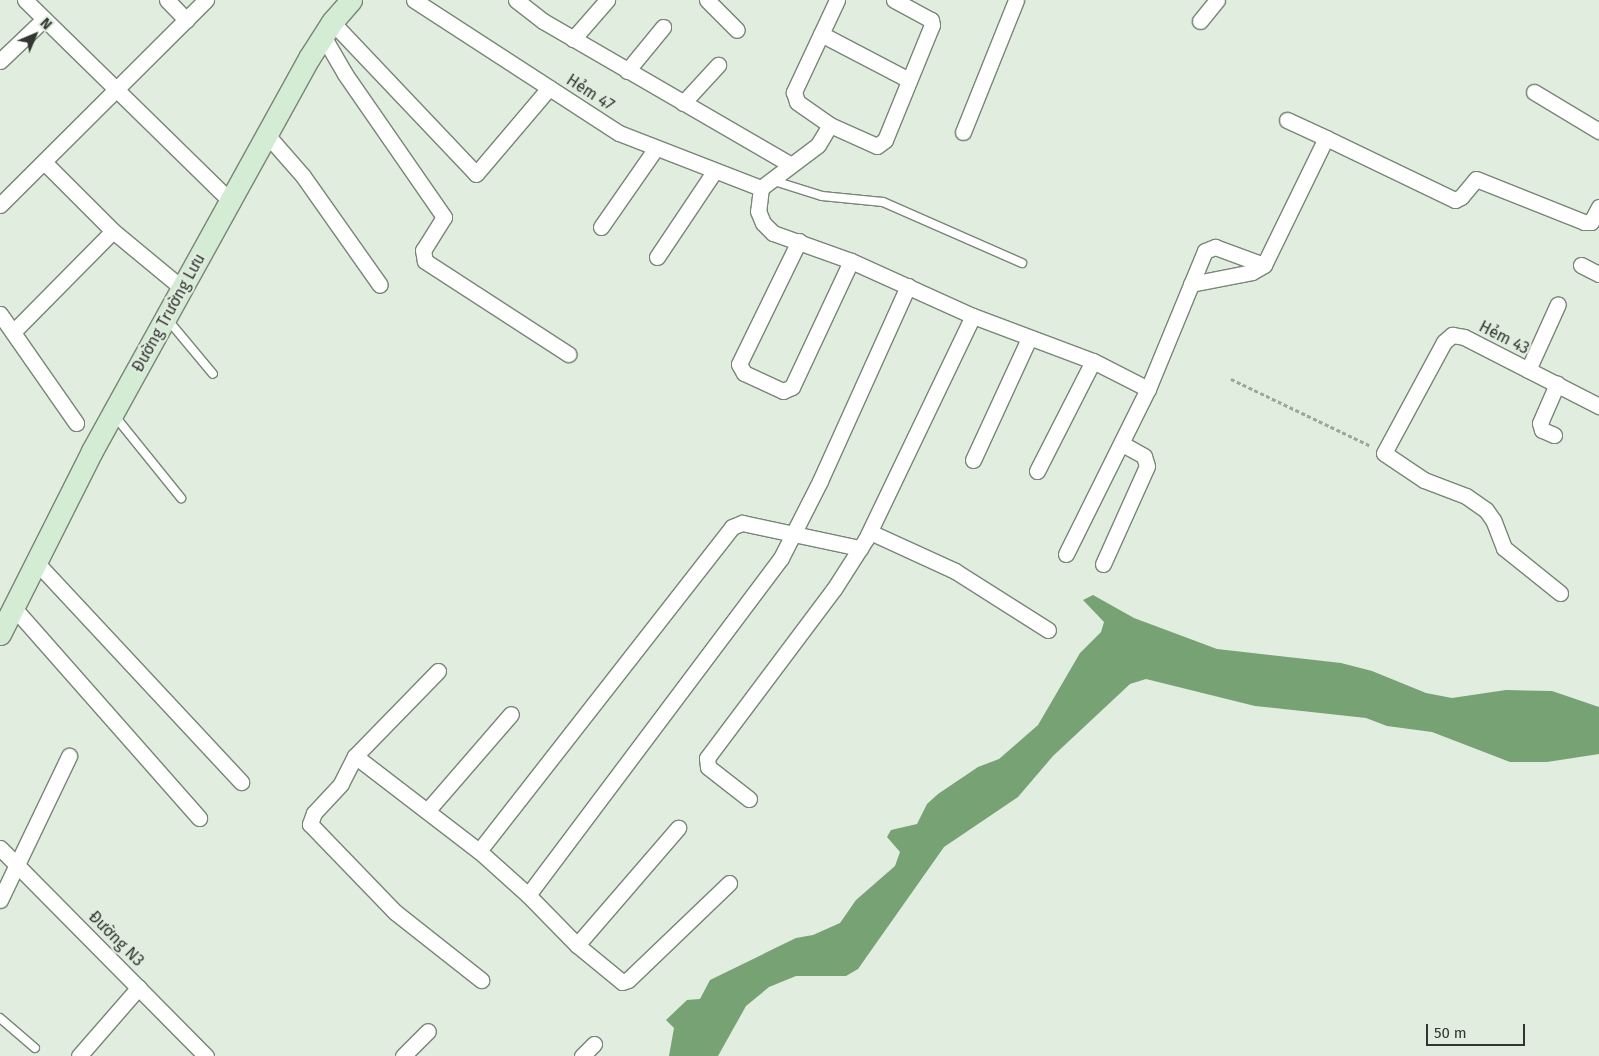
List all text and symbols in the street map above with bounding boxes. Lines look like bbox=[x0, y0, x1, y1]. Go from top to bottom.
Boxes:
north arrow bbox=[10, 10, 60, 60]
text: N bbox=[37, 15, 55, 33]
street label: Hẻm 47 bbox=[563, 71, 617, 115]
street label: Đường Trường Lưu bbox=[128, 250, 210, 376]
street label: Hẻm 43 bbox=[1476, 317, 1532, 359]
street label: Đường N3 bbox=[84, 907, 148, 971]
scale bar bbox=[1429, 1014, 1528, 1046]
text: 50 m bbox=[1434, 1024, 1467, 1042]

